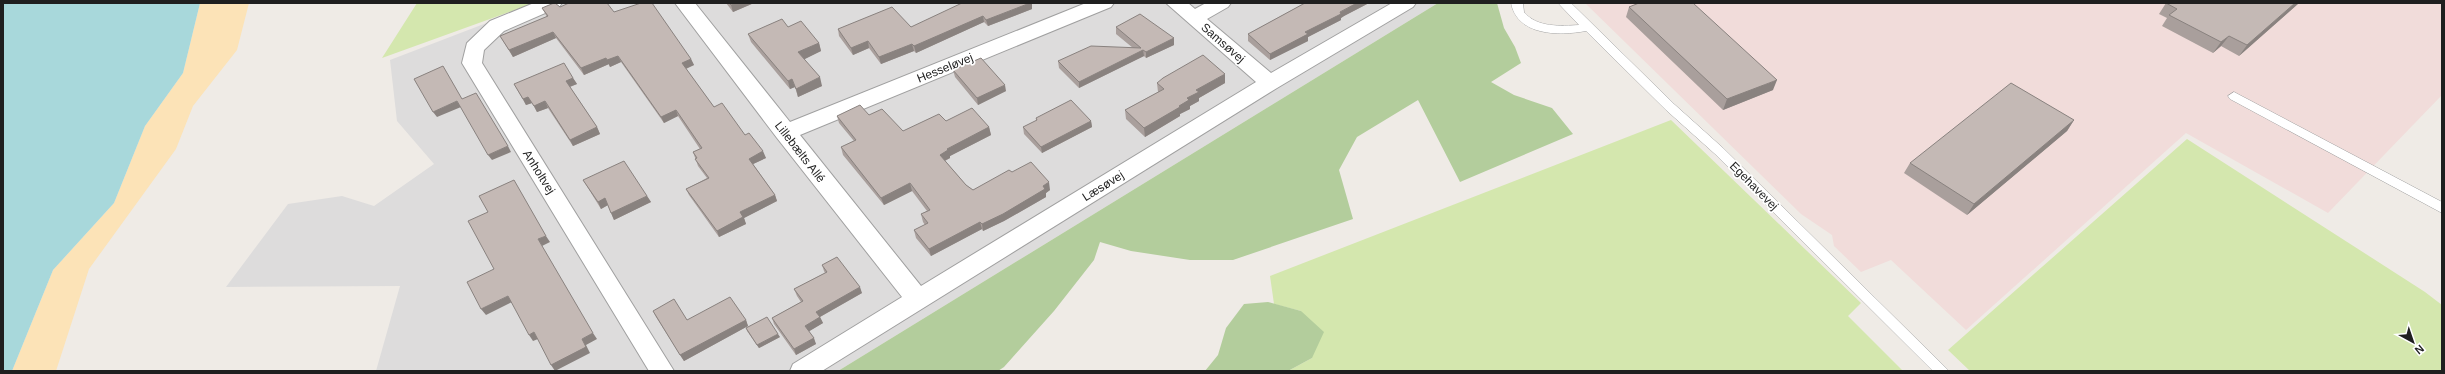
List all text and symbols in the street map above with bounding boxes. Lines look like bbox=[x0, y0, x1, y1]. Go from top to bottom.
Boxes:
street label: Samsøvej bbox=[1198, 20, 1248, 66]
street label: Hesseløvej bbox=[915, 50, 975, 86]
street label: Lillebælts Allé bbox=[772, 119, 828, 185]
street label: Anholtvej bbox=[520, 147, 558, 197]
street label: Egehavevej bbox=[1727, 159, 1781, 213]
street label: Læsøvej bbox=[1080, 168, 1126, 204]
north arrow bbox=[2393, 322, 2433, 362]
text: N bbox=[2412, 343, 2426, 357]

